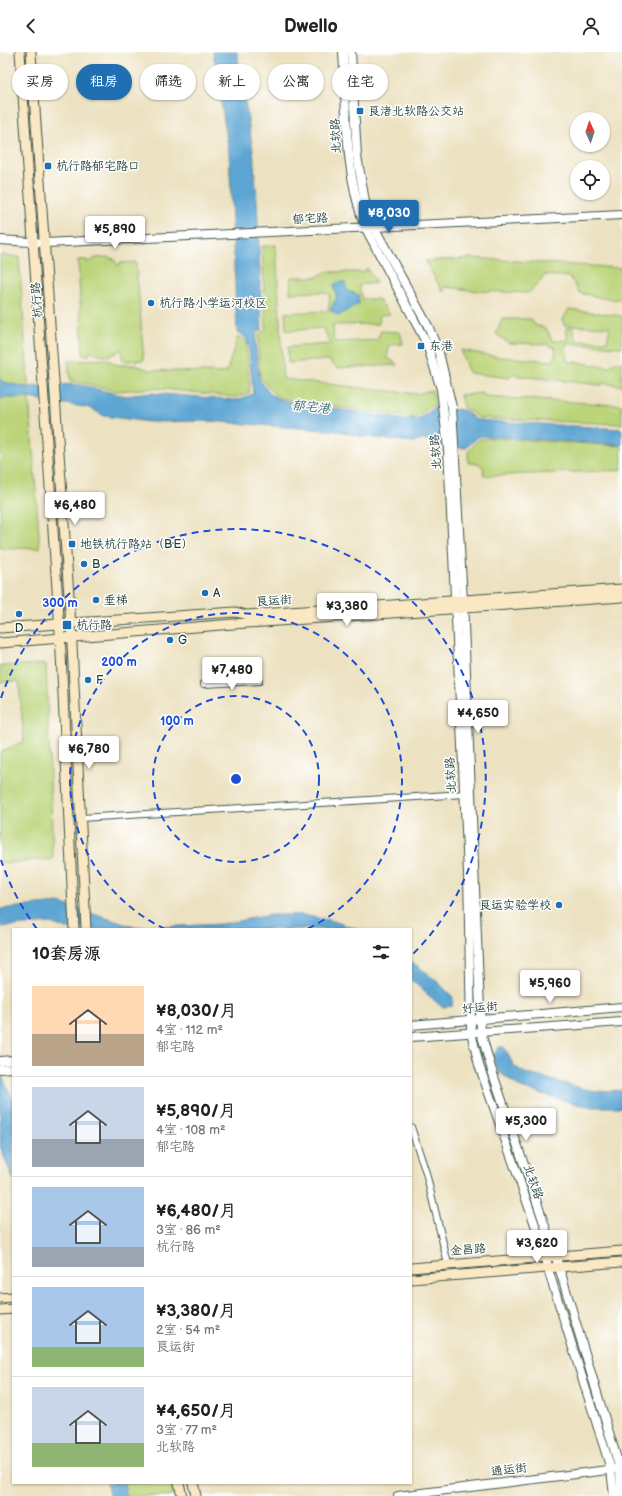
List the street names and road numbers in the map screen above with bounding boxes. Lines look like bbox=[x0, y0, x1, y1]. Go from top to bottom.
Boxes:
street label: 北软路 bbox=[328, 118, 344, 154]
street label: 郁宅路 bbox=[291, 211, 328, 227]
street label: 杭行路 bbox=[28, 282, 46, 318]
street label: 北软路 bbox=[427, 434, 445, 470]
street label: 良运街 bbox=[256, 592, 292, 610]
street label: 北软路 bbox=[443, 757, 459, 793]
street label: 好运街 bbox=[461, 999, 499, 1017]
street label: 北软路 bbox=[520, 1163, 546, 1201]
street label: 金昌路 bbox=[450, 1241, 486, 1259]
street label: 通运街 bbox=[490, 1460, 528, 1480]

